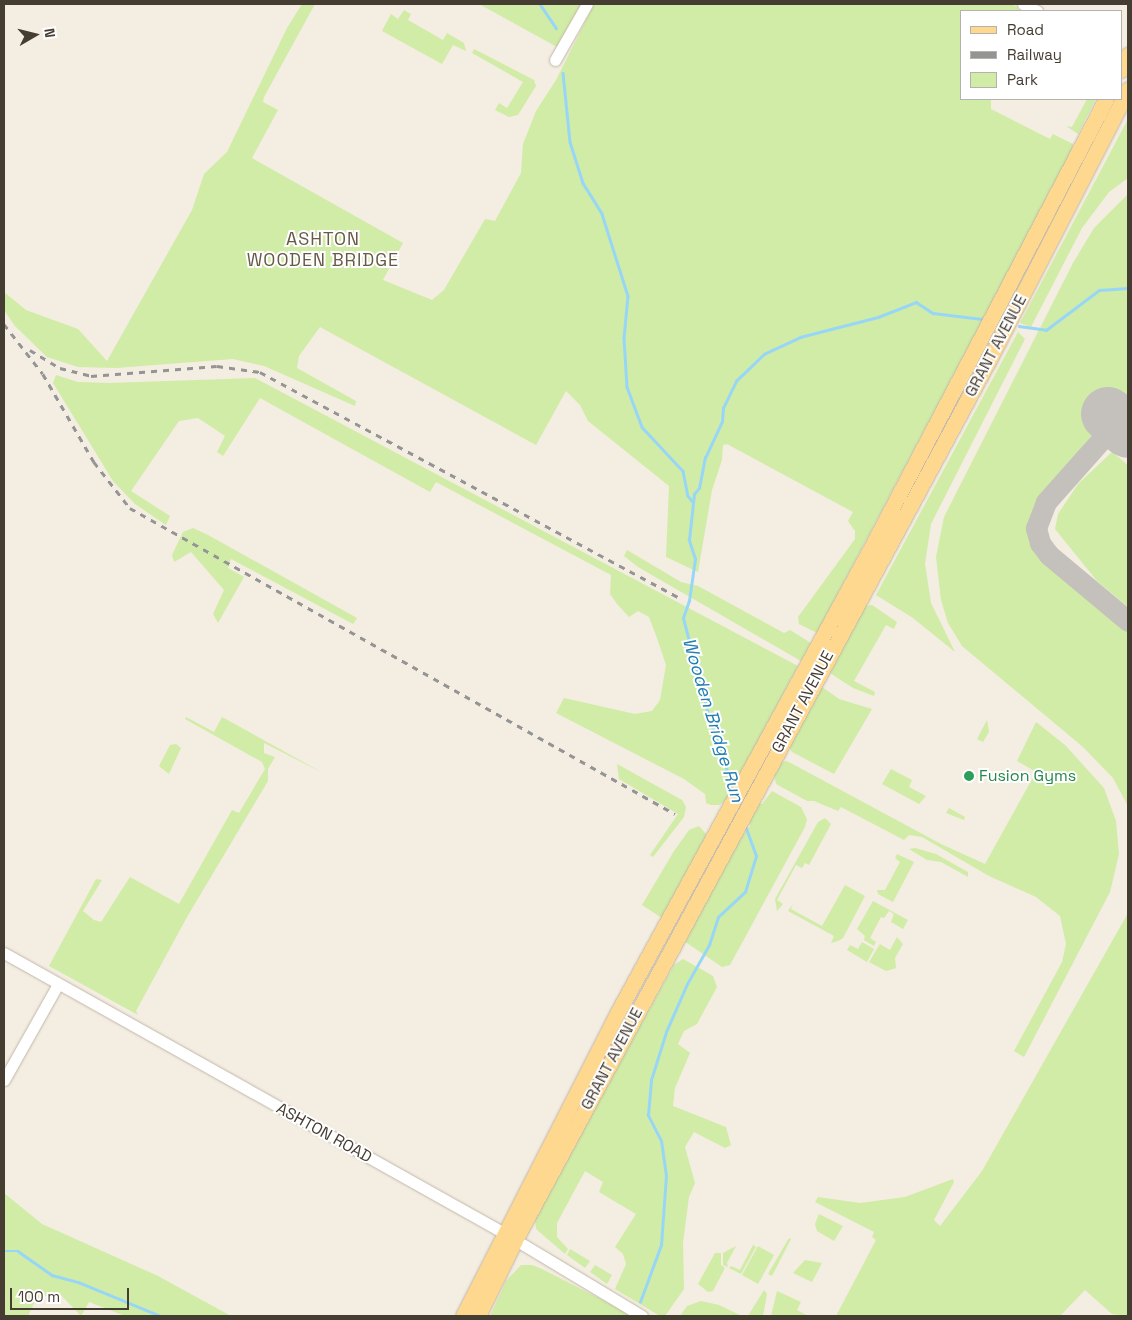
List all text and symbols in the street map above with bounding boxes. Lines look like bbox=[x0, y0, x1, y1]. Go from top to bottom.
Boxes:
north arrow bbox=[10, 10, 60, 60]
legend bbox=[960, 10, 1122, 100]
text: Road bbox=[1007, 20, 1044, 39]
text: N bbox=[40, 27, 59, 39]
text: Railway bbox=[1007, 45, 1062, 64]
text: Park bbox=[1007, 70, 1038, 89]
district label: ASHTON WOODEN BRIDGE bbox=[245, 229, 401, 272]
street label: GRANT AVENUE bbox=[961, 291, 1031, 401]
water label: Wooden Bridge Run bbox=[678, 635, 748, 805]
street label: GRANT AVENUE bbox=[768, 647, 838, 757]
place label: Fusion Gyms bbox=[979, 766, 1076, 786]
marker: Fusion Gyms bbox=[963, 770, 975, 782]
street label: GRANT AVENUE bbox=[577, 1004, 647, 1114]
street label: ASHTON ROAD bbox=[273, 1099, 375, 1167]
scale bar bbox=[12, 1278, 131, 1310]
text: 100 m bbox=[18, 1287, 60, 1306]

